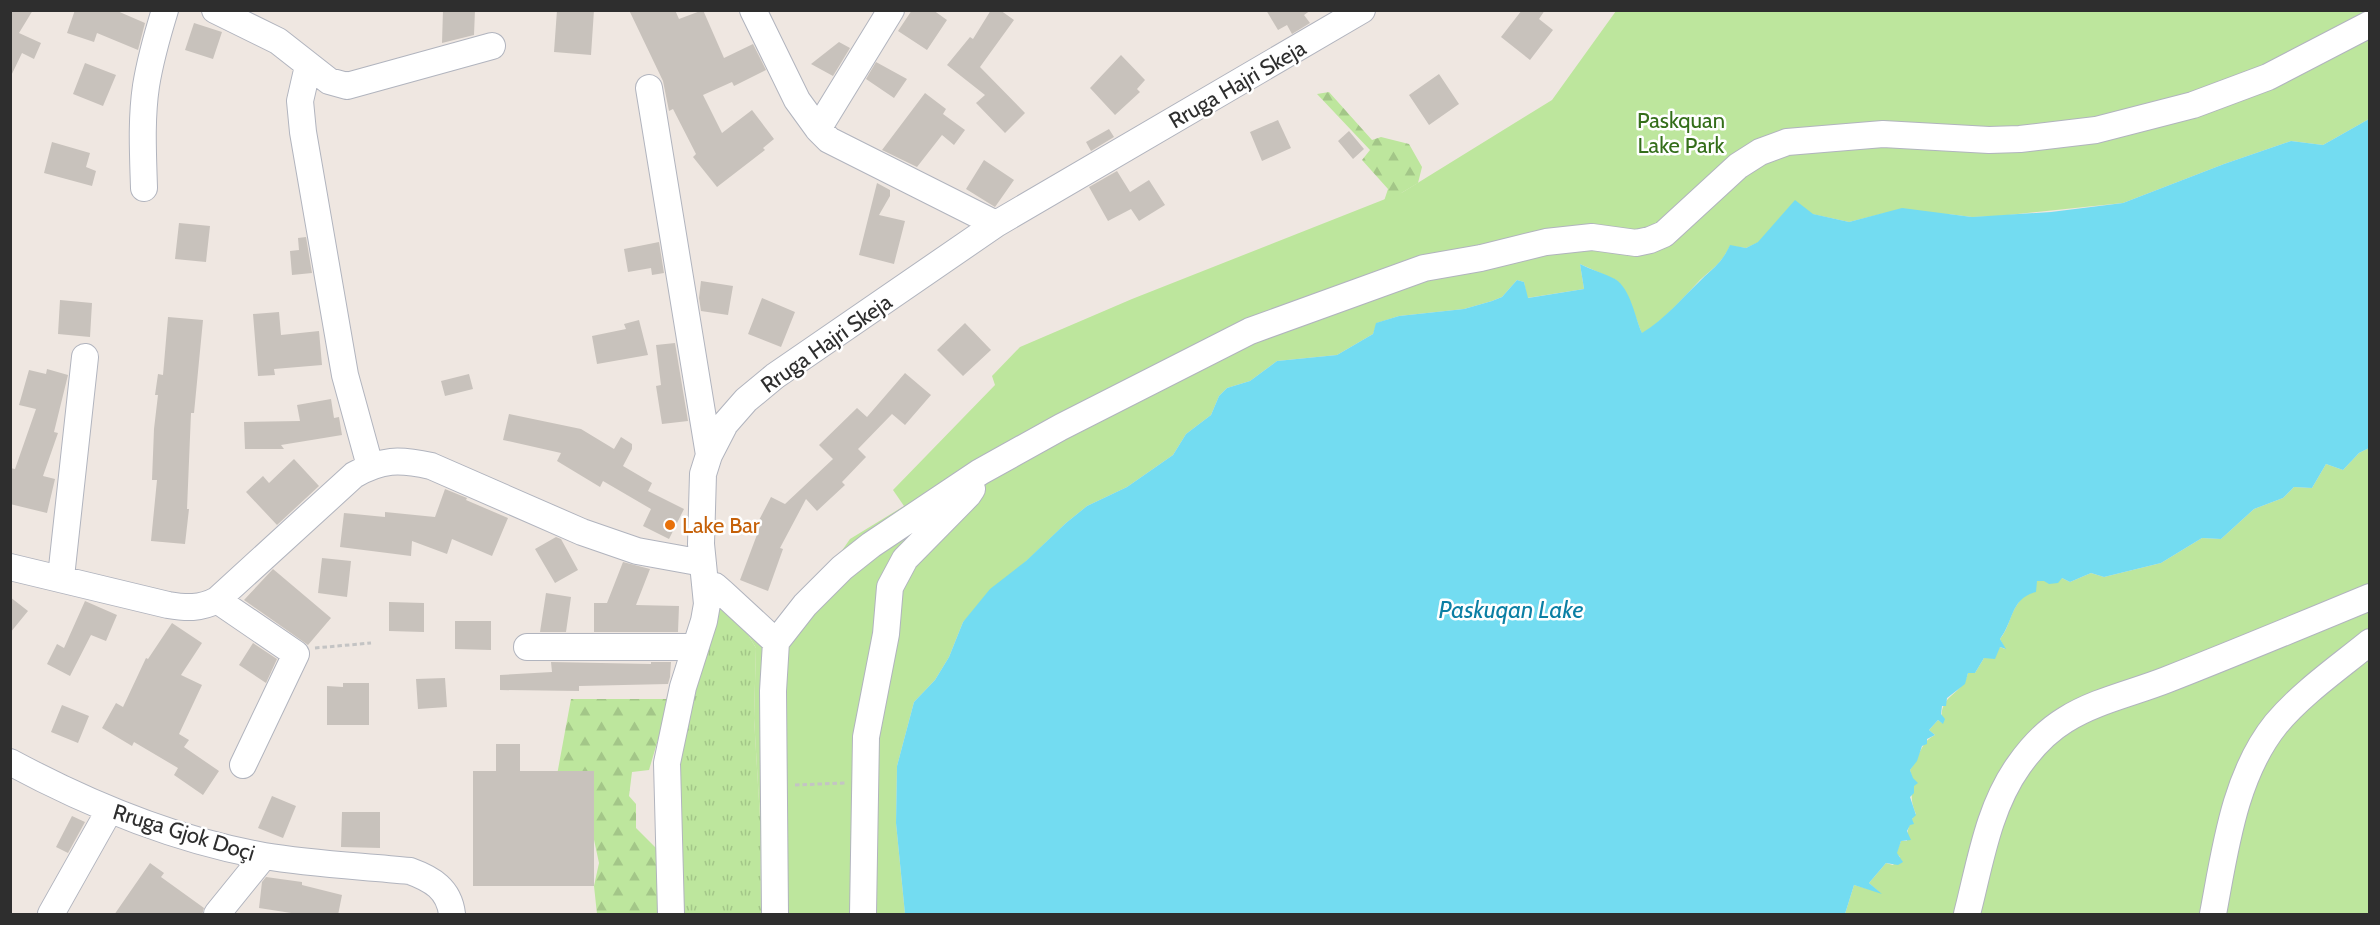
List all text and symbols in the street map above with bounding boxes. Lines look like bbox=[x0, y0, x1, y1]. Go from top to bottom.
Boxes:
street label: Rruga Hajri Skeja bbox=[1164, 34, 1311, 135]
park label: Paskquan Lake Park bbox=[1637, 107, 1725, 159]
street label: Rruga Hajri Skeja bbox=[756, 288, 897, 399]
place label: Lake Bar bbox=[682, 512, 760, 539]
marker: Lake Bar bbox=[663, 518, 677, 532]
water label: Paskuqan Lake bbox=[1439, 595, 1583, 624]
street label: Rruga Gjok Doçi bbox=[110, 798, 258, 867]

